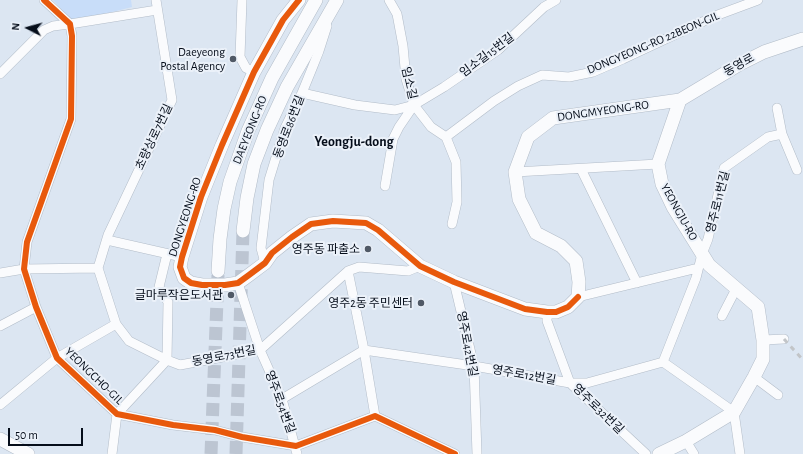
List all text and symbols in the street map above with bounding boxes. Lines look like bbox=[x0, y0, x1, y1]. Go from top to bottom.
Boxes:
north arrow bbox=[8, 8, 48, 48]
street label: DONGYEONG-RO 22BEON-GIL bbox=[585, 9, 721, 77]
text: N bbox=[10, 22, 21, 31]
street label: 임소길15번길 bbox=[457, 30, 517, 80]
place label: Daeyeong Postal Agency bbox=[160, 45, 225, 73]
street label: 동영로 bbox=[721, 51, 757, 79]
marker: Daeyeong Postal Agency bbox=[228, 54, 238, 64]
street label: 임소길 bbox=[398, 65, 420, 101]
street label: 동영로86번길 bbox=[270, 93, 308, 161]
street label: DAEYEONG-RO bbox=[230, 94, 270, 166]
street label: DONGMYEONG-RO bbox=[556, 97, 650, 125]
street label: 초량상로7번길 bbox=[132, 102, 176, 172]
district label: Yeongju-dong bbox=[314, 134, 394, 150]
street label: 영주로11번길 bbox=[703, 169, 733, 235]
street label: DONGYEONG-RO bbox=[165, 175, 205, 259]
street label: YEONGJU-RO bbox=[657, 181, 701, 243]
place label: 영주동 파출소 bbox=[292, 242, 360, 256]
marker: 영주동 파출소 bbox=[363, 244, 373, 254]
place label: 글마루작은도서관 bbox=[135, 288, 223, 302]
marker: 글마루작은도서관 bbox=[226, 290, 236, 300]
place label: 영주2동 주민센터 bbox=[328, 296, 413, 310]
marker: 영주2동 주민센터 bbox=[416, 298, 426, 308]
street label: 영주로42번길 bbox=[454, 310, 480, 378]
street label: 동영로73번길 bbox=[191, 343, 257, 369]
street label: YEONGCHO-GIL bbox=[62, 345, 126, 407]
street label: 영주로12번길 bbox=[491, 362, 557, 388]
street label: 영주로54번길 bbox=[262, 369, 298, 435]
street label: 영주로32번길 bbox=[569, 381, 627, 437]
scale bar bbox=[10, 420, 85, 446]
text: 50 m bbox=[15, 429, 38, 441]

